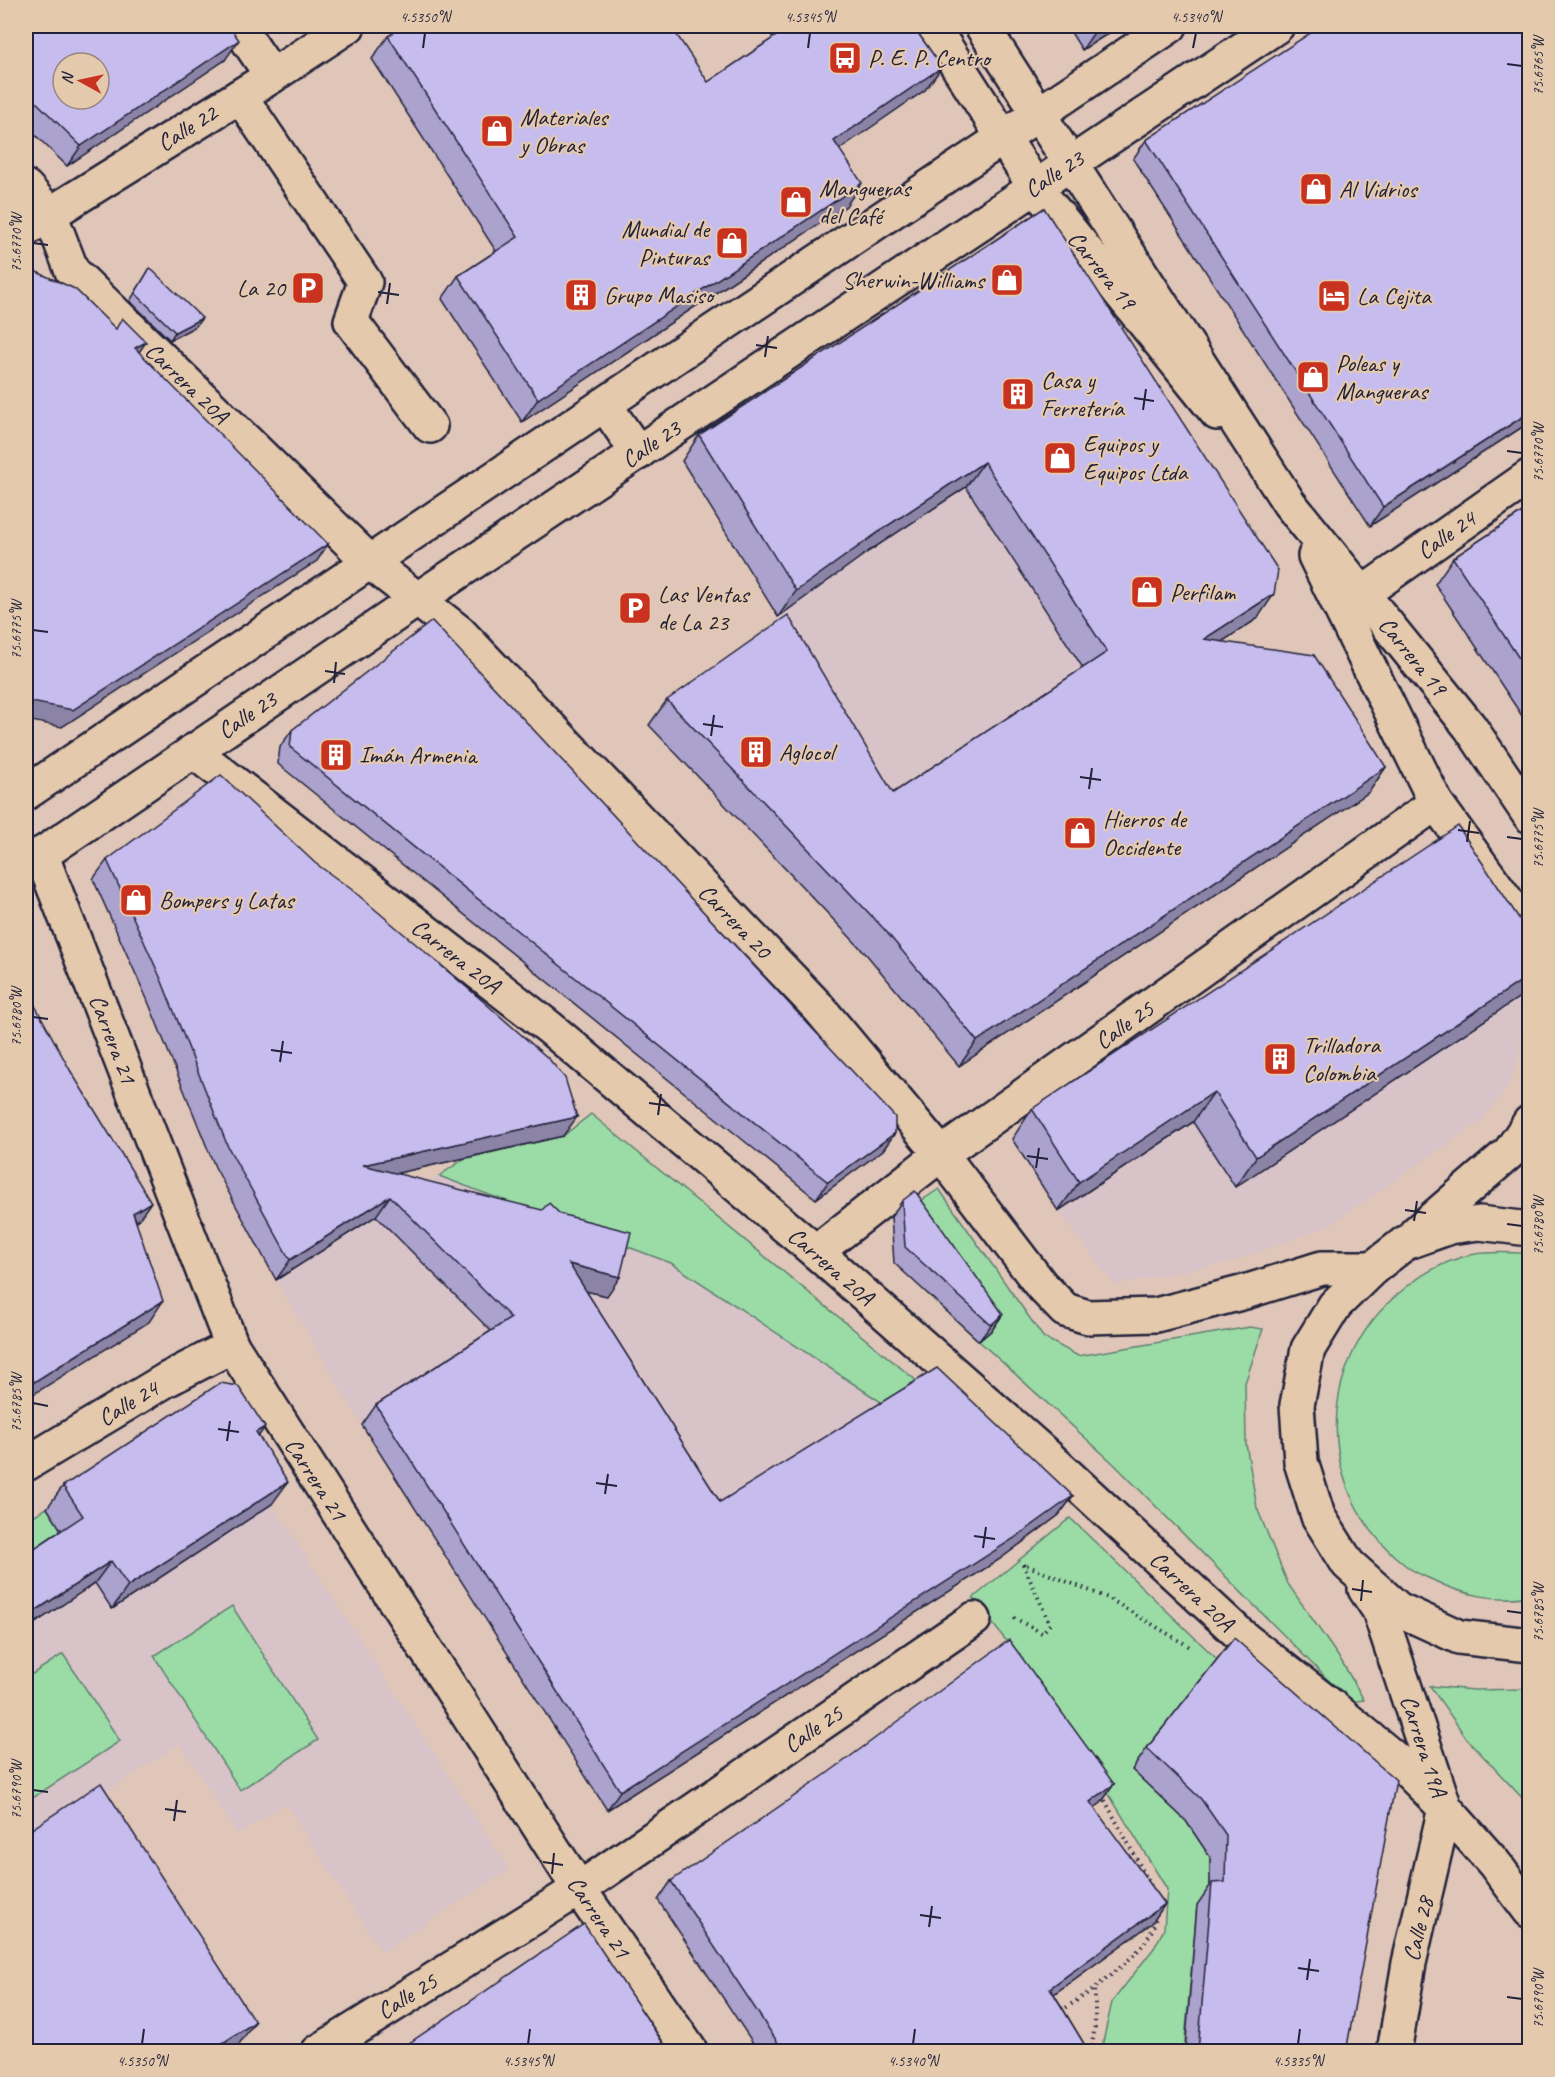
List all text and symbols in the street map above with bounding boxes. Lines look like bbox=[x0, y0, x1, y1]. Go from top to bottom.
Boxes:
text: 4.5350°N bbox=[400, 8, 453, 27]
text: 4.5345°N bbox=[785, 8, 838, 27]
text: 4.5340°N bbox=[1171, 8, 1224, 27]
text: 75.6765°W bbox=[1529, 34, 1548, 95]
bus stop icon: P. E. P. Centro bbox=[827, 40, 863, 76]
place label: P. E. P. Centro bbox=[868, 43, 992, 73]
north arrow bbox=[51, 51, 111, 111]
text: N bbox=[57, 70, 78, 85]
street label: Calle 22 bbox=[151, 97, 224, 158]
place label: Materiales y Obras bbox=[518, 102, 610, 160]
shop icon: Materiales y Obras bbox=[479, 113, 515, 149]
street label: Calle 23 bbox=[1019, 142, 1091, 204]
shop icon: Al Vidrios bbox=[1298, 171, 1334, 207]
place label: Mangueras del Café bbox=[819, 173, 913, 231]
place label: Al Vidrios bbox=[1339, 174, 1419, 204]
shop icon: Mangueras del Café bbox=[778, 184, 814, 220]
text: 75.6770°W bbox=[7, 211, 26, 272]
place label: Mundial de Pinturas bbox=[621, 214, 712, 272]
shop icon: Mundial de Pinturas bbox=[714, 225, 750, 261]
street label: Carrera 19 bbox=[1061, 225, 1144, 317]
shop icon: Sherwin-Williams bbox=[989, 262, 1025, 298]
place label: Sherwin-Williams bbox=[842, 265, 987, 295]
parking icon: La 20 bbox=[290, 270, 326, 306]
place label: La 20 bbox=[237, 273, 287, 303]
building icon: Grupo Masiso bbox=[563, 277, 599, 313]
hotel icon: La Cejita bbox=[1316, 278, 1352, 314]
place label: Grupo Masiso bbox=[604, 280, 716, 310]
place label: La Cejita bbox=[1357, 281, 1432, 311]
street label: Carrera 20A bbox=[139, 336, 236, 431]
place label: Poleas y Mangueras bbox=[1336, 348, 1430, 406]
shop icon: Poleas y Mangueras bbox=[1295, 359, 1331, 395]
place label: Casa y Ferretería bbox=[1041, 365, 1125, 423]
building icon: Casa y Ferretería bbox=[1000, 376, 1036, 412]
street label: Calle 23 bbox=[616, 412, 688, 475]
text: 75.6770°W bbox=[1529, 421, 1548, 482]
place label: Equipos y Equipos Ltda bbox=[1083, 429, 1189, 487]
shop icon: Equipos y Equipos Ltda bbox=[1042, 440, 1078, 476]
street label: Calle 24 bbox=[1411, 503, 1483, 566]
shop icon: Perfilam bbox=[1129, 574, 1165, 610]
place label: Perfilam bbox=[1170, 577, 1236, 607]
place label: Las Ventas de La 23 bbox=[658, 579, 751, 637]
parking icon: Las Ventas de La 23 bbox=[617, 590, 653, 626]
text: 75.6775°W bbox=[7, 598, 26, 659]
street label: Carrera 19 bbox=[1372, 611, 1455, 703]
street label: Calle 23 bbox=[212, 683, 284, 746]
building icon: Aglocol bbox=[738, 734, 774, 770]
building icon: Imán Armenia bbox=[318, 737, 354, 773]
place label: Aglocol bbox=[779, 737, 838, 767]
place label: Imán Armenia bbox=[359, 740, 478, 770]
place label: Hierros de Occidente bbox=[1103, 804, 1188, 862]
text: 75.6775°W bbox=[1529, 807, 1548, 868]
shop icon: Hierros de Occidente bbox=[1062, 815, 1098, 851]
street label: Carrera 20 bbox=[692, 877, 780, 966]
shop icon: Bompers y Latas bbox=[118, 882, 154, 918]
place label: Bompers y Latas bbox=[159, 885, 296, 915]
street label: Carrera 20A bbox=[405, 912, 507, 1001]
text: 75.6780°W bbox=[7, 985, 26, 1046]
street label: Carrera 21 bbox=[82, 990, 144, 1089]
street label: Calle 25 bbox=[1089, 993, 1160, 1056]
place label: Trilladora Colombia bbox=[1303, 1030, 1382, 1088]
building icon: Trilladora Colombia bbox=[1262, 1041, 1298, 1077]
text: 75.6780°W bbox=[1529, 1194, 1548, 1255]
street label: Carrera 20A bbox=[782, 1220, 881, 1312]
text: 75.6785°W bbox=[7, 1371, 26, 1432]
street label: Calle 24 bbox=[92, 1372, 166, 1433]
street label: Carrera 21 bbox=[278, 1432, 354, 1527]
street label: Carrera 20A bbox=[1143, 1544, 1241, 1638]
text: 75.6785°W bbox=[1529, 1581, 1548, 1642]
street label: Carrera 19A bbox=[1394, 1692, 1455, 1801]
street label: Calle 25 bbox=[778, 1698, 849, 1760]
text: 75.6790°W bbox=[7, 1758, 26, 1819]
street label: Carrera 21 bbox=[561, 1870, 638, 1965]
street label: Calle 28 bbox=[1396, 1892, 1441, 1964]
street label: Calle 25 bbox=[371, 1965, 444, 2026]
text: 75.6790°W bbox=[1529, 1967, 1548, 2028]
text: 4.5350°N bbox=[117, 2052, 170, 2071]
text: 4.5345°N bbox=[503, 2052, 556, 2071]
text: 4.5340°N bbox=[888, 2052, 941, 2071]
text: 4.5335°N bbox=[1273, 2052, 1326, 2071]

